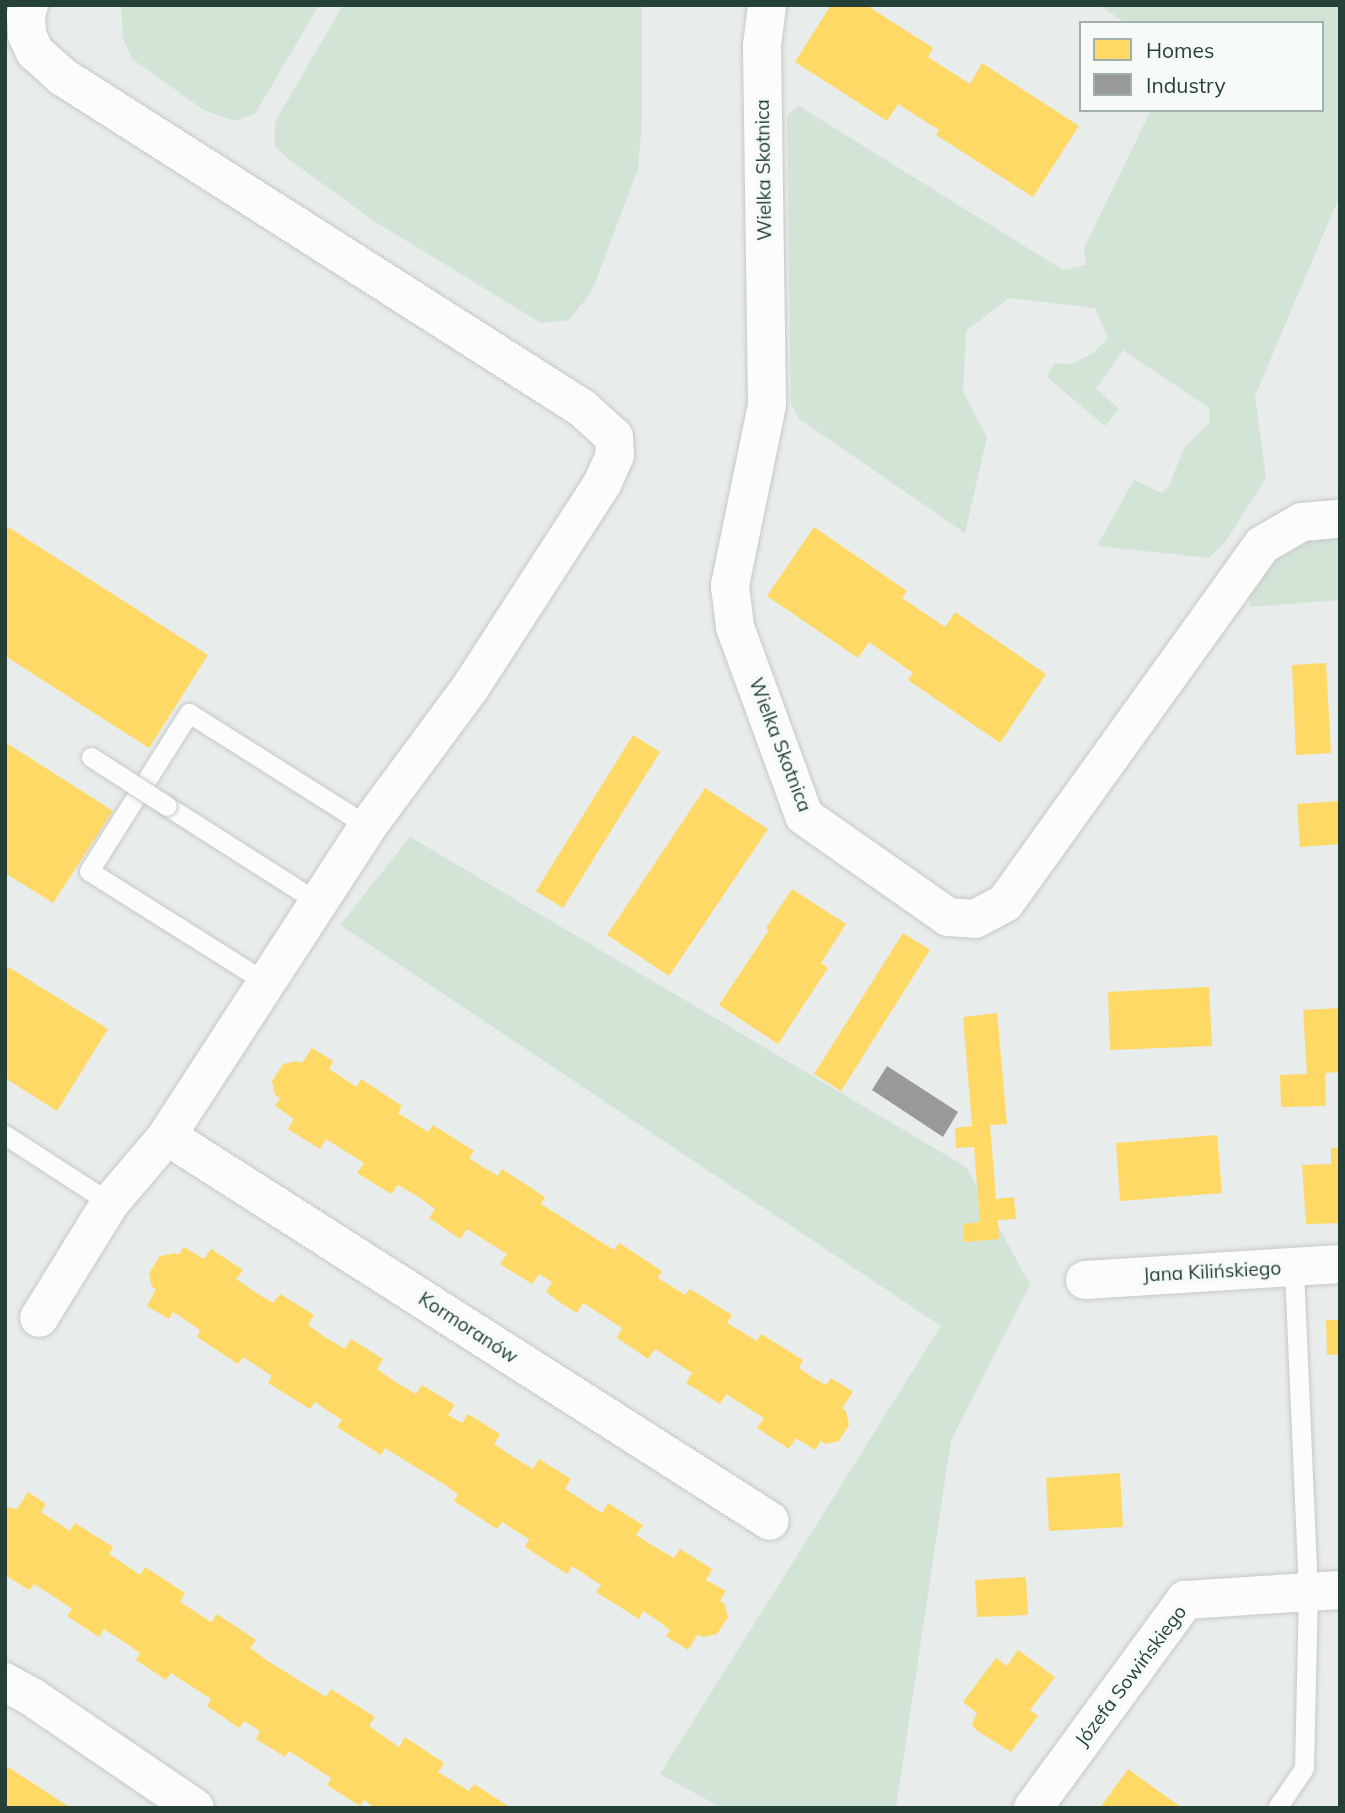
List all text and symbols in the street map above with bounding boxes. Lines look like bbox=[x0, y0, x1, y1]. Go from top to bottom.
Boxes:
legend bbox=[1079, 21, 1324, 112]
text: Homes bbox=[1146, 37, 1214, 63]
text: Industry bbox=[1146, 72, 1226, 98]
street label: Wielka Skotnica bbox=[751, 99, 777, 241]
street label: Wielka Skotnica bbox=[744, 675, 816, 815]
street label: Jana Kilińskiego bbox=[1142, 1257, 1282, 1287]
street label: Kormoranów bbox=[414, 1287, 522, 1369]
street label: Józefa Sowińskiego bbox=[1071, 1601, 1191, 1751]

